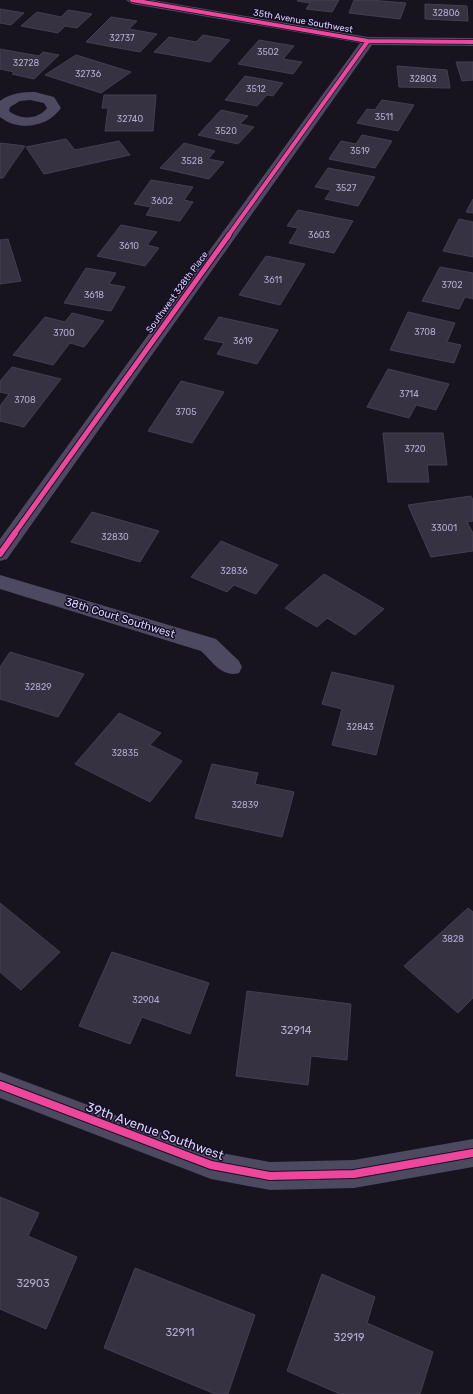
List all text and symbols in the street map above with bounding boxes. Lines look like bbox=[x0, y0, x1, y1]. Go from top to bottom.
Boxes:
street label: 35th Avenue Southwest bbox=[252, 7, 354, 35]
house number: 32806 bbox=[432, 8, 460, 18]
house number: 32737 bbox=[109, 33, 135, 43]
house number: 3502 bbox=[257, 47, 279, 57]
house number: 32728 bbox=[13, 58, 39, 68]
house number: 32736 bbox=[75, 69, 102, 79]
house number: 32803 bbox=[409, 74, 437, 84]
house number: 3512 bbox=[246, 84, 266, 94]
house number: 3511 bbox=[375, 112, 393, 122]
house number: 32740 bbox=[117, 114, 143, 124]
house number: 3520 bbox=[215, 126, 237, 136]
house number: 3519 bbox=[350, 146, 370, 156]
house number: 3528 bbox=[181, 156, 203, 166]
house number: 3527 bbox=[336, 183, 357, 193]
house number: 3602 bbox=[151, 196, 173, 206]
house number: 3603 bbox=[308, 230, 330, 240]
house number: 3610 bbox=[119, 241, 139, 251]
street label: Southwest 328th Place bbox=[144, 249, 210, 335]
house number: 3611 bbox=[264, 275, 282, 285]
house number: 3702 bbox=[441, 280, 463, 290]
house number: 3618 bbox=[84, 290, 104, 300]
house number: 3708 bbox=[414, 327, 436, 337]
house number: 3700 bbox=[53, 328, 75, 338]
house number: 3619 bbox=[233, 336, 253, 346]
house number: 3714 bbox=[399, 389, 419, 399]
house number: 3708 bbox=[14, 395, 36, 405]
house number: 3705 bbox=[175, 407, 197, 417]
house number: 3720 bbox=[404, 444, 426, 454]
house number: 33001 bbox=[431, 523, 457, 533]
house number: 32830 bbox=[101, 532, 129, 542]
house number: 32836 bbox=[220, 566, 248, 576]
street label: 38th Court Southwest bbox=[64, 595, 177, 641]
house number: 32829 bbox=[24, 682, 52, 692]
house number: 32843 bbox=[346, 722, 374, 732]
house number: 32835 bbox=[111, 748, 139, 758]
house number: 32839 bbox=[231, 800, 259, 810]
house number: 3828 bbox=[442, 934, 464, 944]
house number: 32904 bbox=[132, 995, 160, 1005]
house number: 32914 bbox=[280, 1024, 312, 1037]
street label: 39th Avenue Southwest bbox=[84, 1099, 226, 1163]
house number: 32903 bbox=[16, 1277, 50, 1290]
house number: 32911 bbox=[165, 1326, 195, 1339]
house number: 32919 bbox=[334, 1331, 364, 1344]

